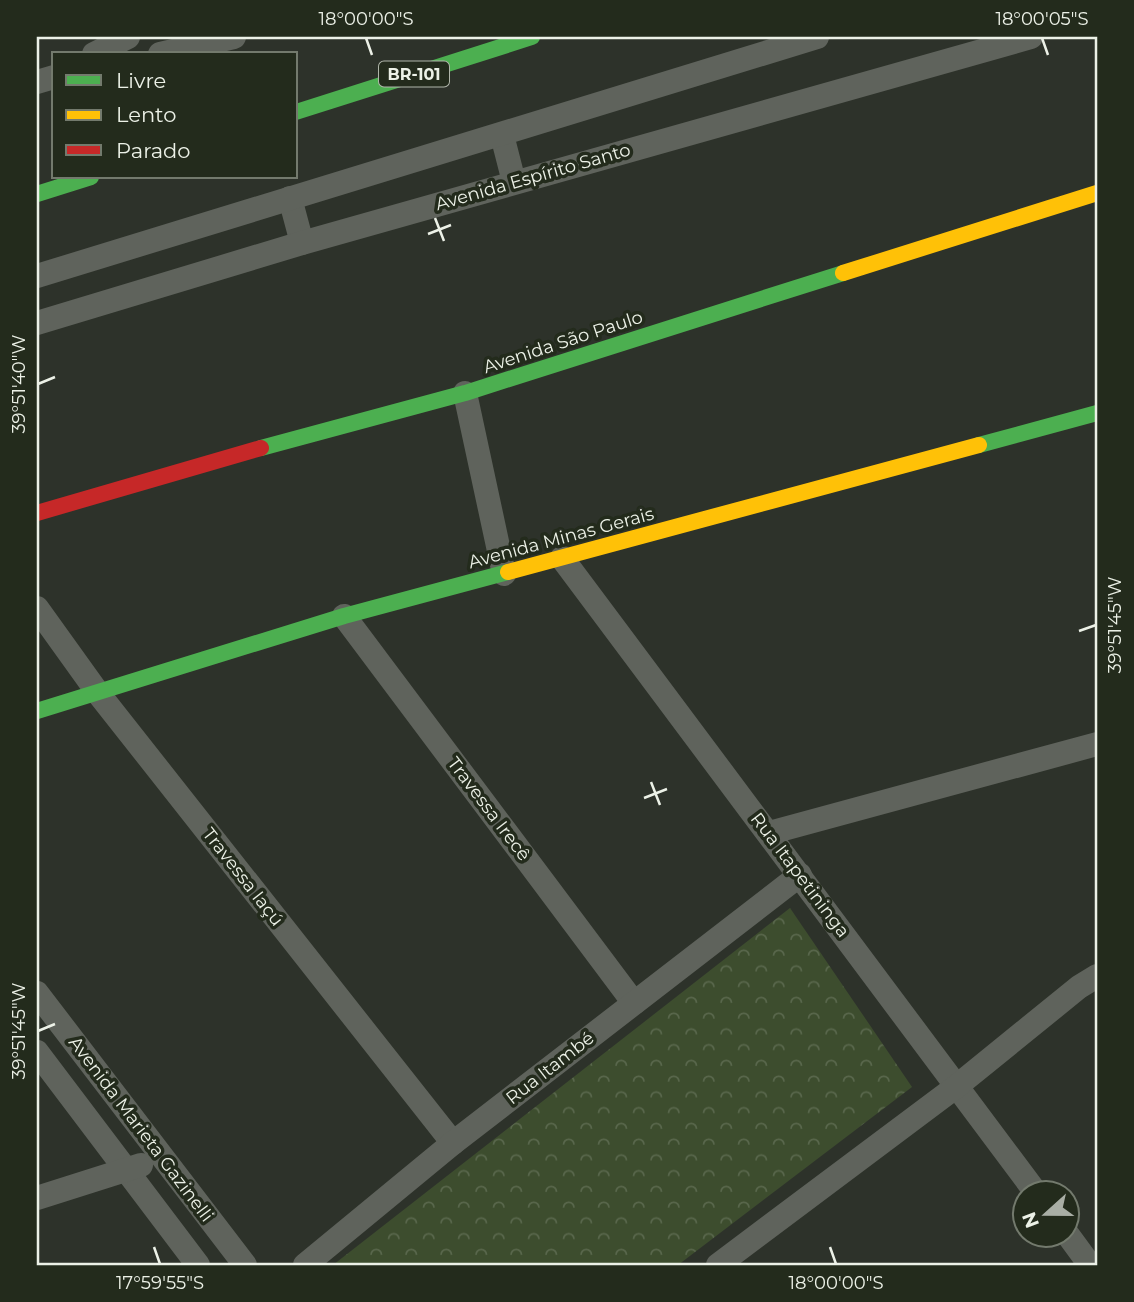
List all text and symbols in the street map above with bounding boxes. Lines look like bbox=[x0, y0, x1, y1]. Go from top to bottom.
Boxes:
text: 18°00'00"S bbox=[318, 8, 414, 30]
text: 18°00'05"S bbox=[995, 8, 1089, 30]
legend bbox=[52, 52, 298, 178]
road number: BR-101 bbox=[379, 61, 449, 86]
text: Livre bbox=[116, 68, 166, 93]
text: Lento bbox=[116, 102, 176, 127]
text: Parado bbox=[116, 138, 191, 163]
street label: Avenida Espírito Santo bbox=[433, 139, 633, 215]
street label: Avenida São Paulo bbox=[480, 306, 646, 378]
text: 39°51'40"W bbox=[8, 334, 30, 434]
street label: Avenida Minas Gerais bbox=[466, 503, 656, 573]
text: 39°51'45"W bbox=[1104, 576, 1126, 674]
street label: Travessa Irecê bbox=[443, 753, 535, 865]
street label: Rua Itapetininga bbox=[746, 808, 854, 942]
street label: Travessa Iaçú bbox=[198, 824, 288, 930]
text: 39°51'45"W bbox=[8, 982, 30, 1080]
street label: Rua Itambé bbox=[502, 1027, 598, 1109]
street label: Avenida Marieta Gazinelli bbox=[64, 1032, 218, 1226]
north arrow bbox=[1012, 1180, 1082, 1250]
text: N bbox=[1017, 1209, 1044, 1231]
text: 17°59'55"S bbox=[116, 1272, 204, 1294]
text: 18°00'00"S bbox=[788, 1272, 884, 1294]

